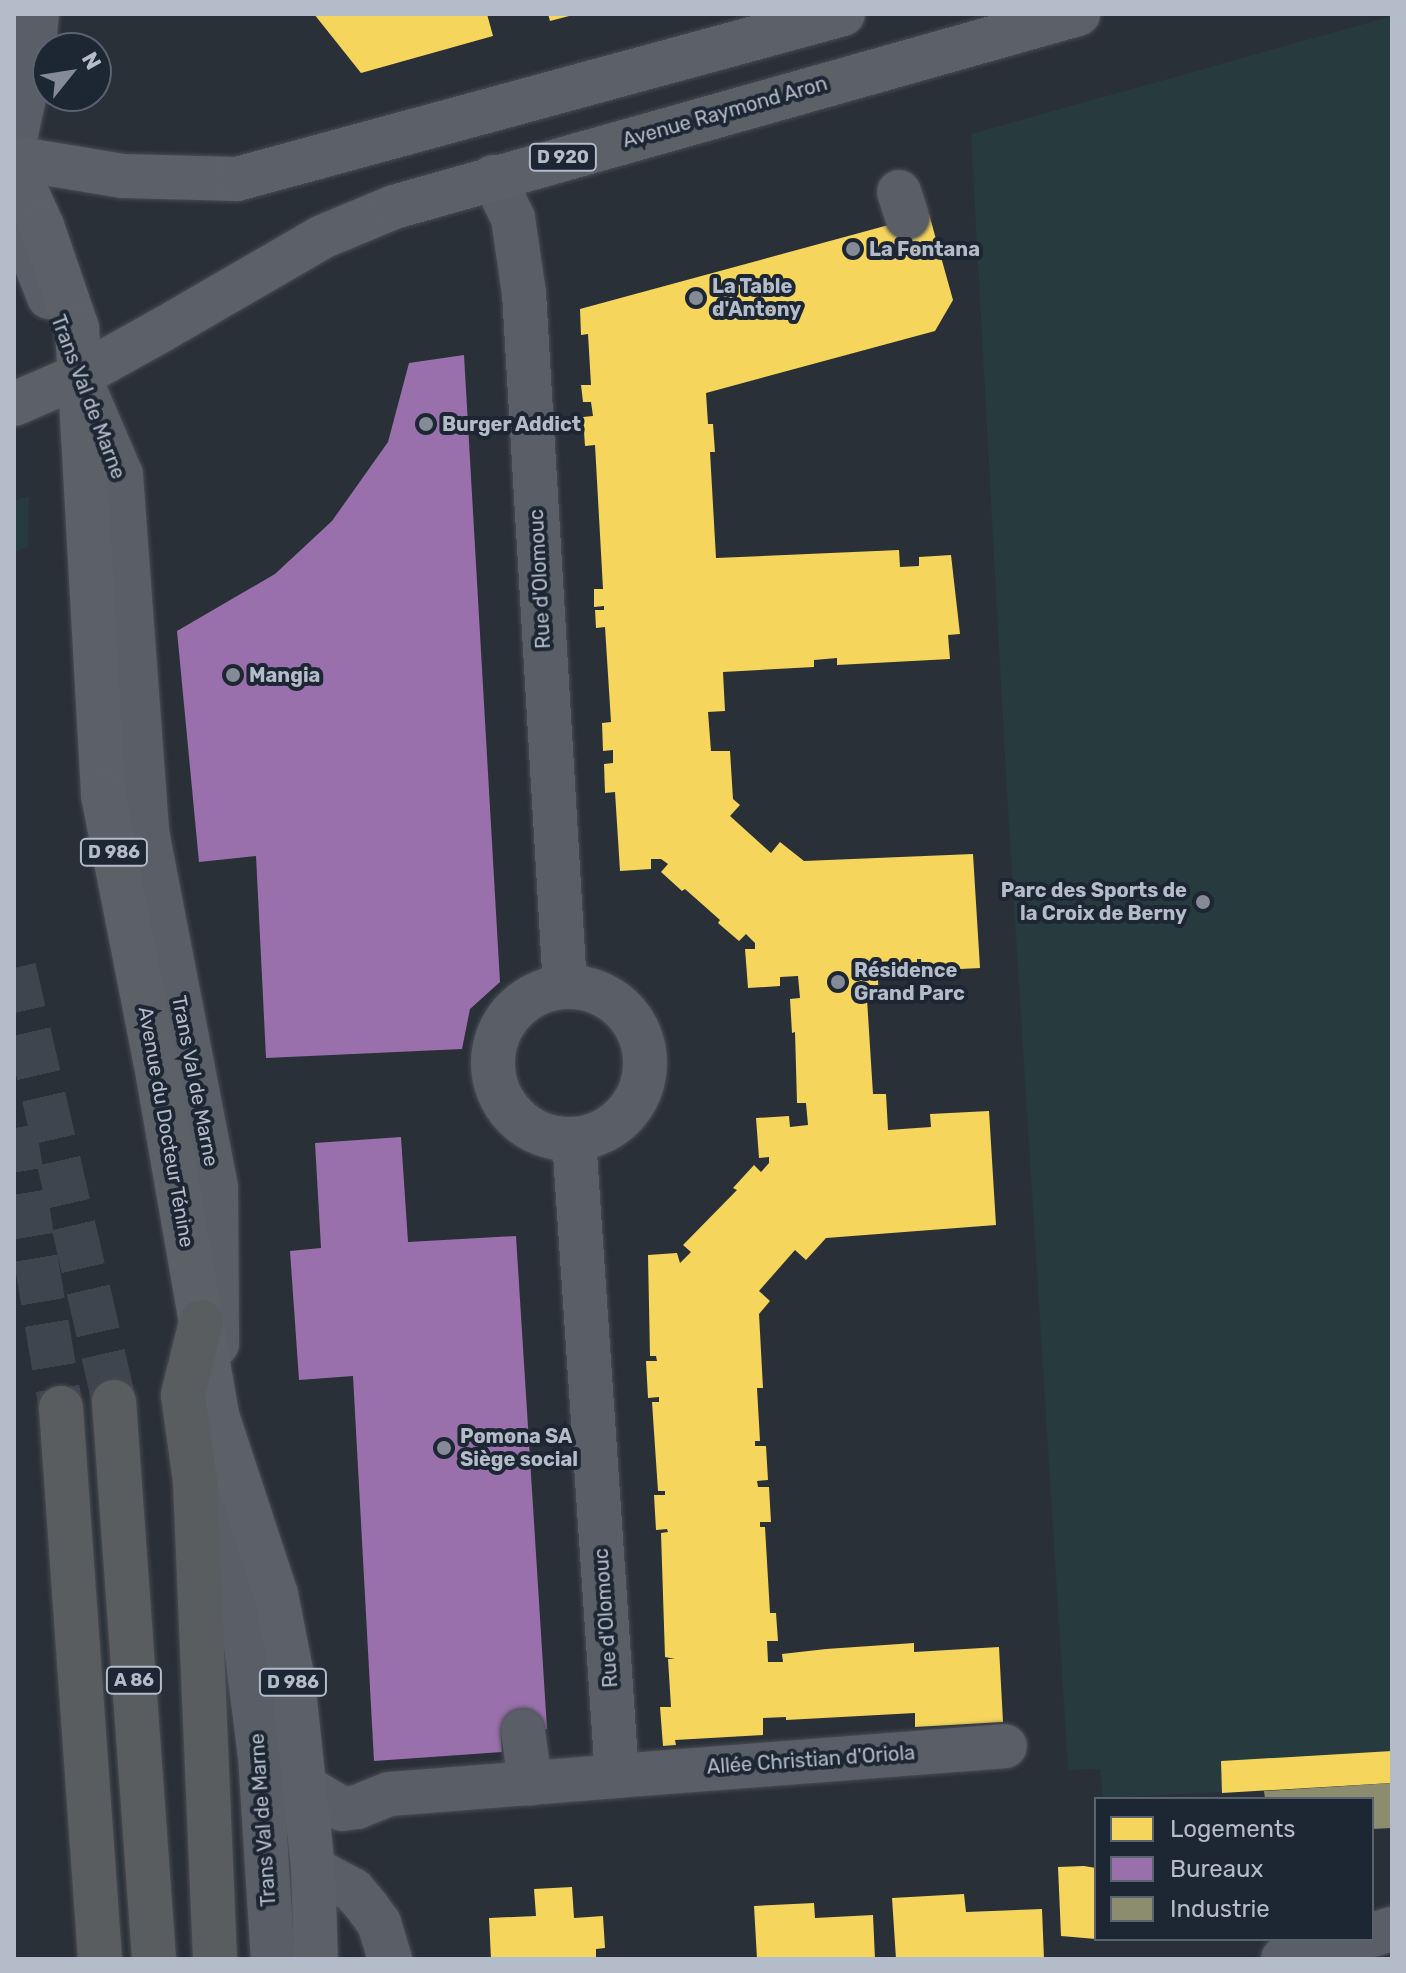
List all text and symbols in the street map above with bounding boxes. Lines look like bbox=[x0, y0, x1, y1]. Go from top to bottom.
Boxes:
north arrow bbox=[32, 32, 112, 112]
text: N bbox=[76, 47, 107, 74]
street label: Avenue Raymond Aron bbox=[620, 71, 830, 153]
road number: D 920 bbox=[527, 143, 599, 171]
place label: La Fontana bbox=[869, 237, 980, 261]
marker: La Fontana bbox=[844, 240, 862, 258]
place label: La Table d'Antony bbox=[712, 274, 801, 321]
marker: La Table d'Antony bbox=[687, 289, 705, 307]
street label: Trans Val de Marne bbox=[46, 311, 130, 483]
place label: Burger Addict bbox=[442, 412, 582, 436]
marker: Burger Addict bbox=[417, 415, 435, 433]
street label: Rue d'Olomouc bbox=[524, 509, 556, 649]
place label: Mangia bbox=[249, 663, 320, 687]
marker: Mangia bbox=[224, 666, 242, 684]
road number: D 986 bbox=[78, 838, 150, 866]
place label: Parc des Sports de la Croix de Berny bbox=[1001, 878, 1187, 925]
marker: Parc des Sports de la Croix de Berny bbox=[1194, 893, 1212, 911]
place label: Résidence Grand Parc bbox=[854, 958, 965, 1005]
marker: Résidence Grand Parc bbox=[829, 973, 847, 991]
street label: Trans Val de Marne bbox=[167, 993, 223, 1169]
street label: Avenue du Docteur Ténine bbox=[133, 1004, 199, 1250]
place label: Pomona SA Siège social bbox=[460, 1424, 578, 1471]
marker: Pomona SA Siège social bbox=[435, 1439, 453, 1457]
street label: Rue d'Olomouc bbox=[589, 1547, 623, 1689]
road number: A 86 bbox=[104, 1666, 164, 1694]
road number: D 986 bbox=[257, 1668, 329, 1696]
street label: Trans Val de Marne bbox=[245, 1732, 281, 1908]
street label: Allée Christian d'Oriola bbox=[706, 1741, 916, 1779]
legend bbox=[1094, 1797, 1374, 1941]
text: Logements bbox=[1170, 1815, 1296, 1843]
text: Bureaux bbox=[1170, 1855, 1263, 1883]
text: Industrie bbox=[1170, 1895, 1270, 1923]

